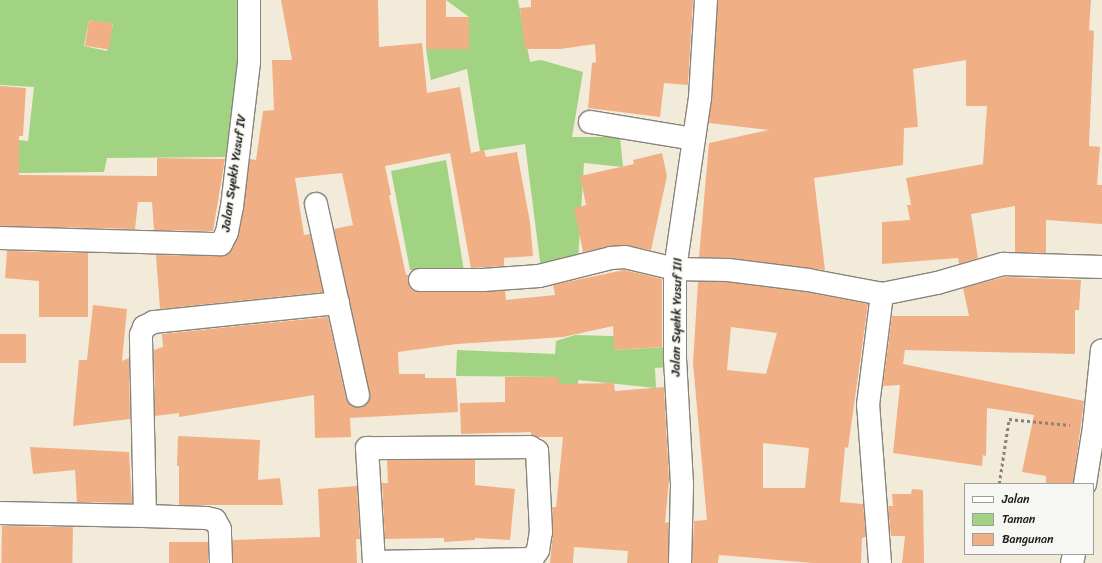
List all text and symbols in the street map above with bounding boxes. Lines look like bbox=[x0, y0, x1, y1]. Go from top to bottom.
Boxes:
street label: Jalan Syekh Yusuf IV bbox=[218, 113, 250, 233]
street label: Jalan Syehk Yusuf III bbox=[668, 257, 686, 377]
legend bbox=[964, 483, 1094, 555]
text: Jalan bbox=[1002, 488, 1030, 510]
text: Taman bbox=[1002, 508, 1035, 530]
text: Bangunan bbox=[1002, 528, 1054, 550]

